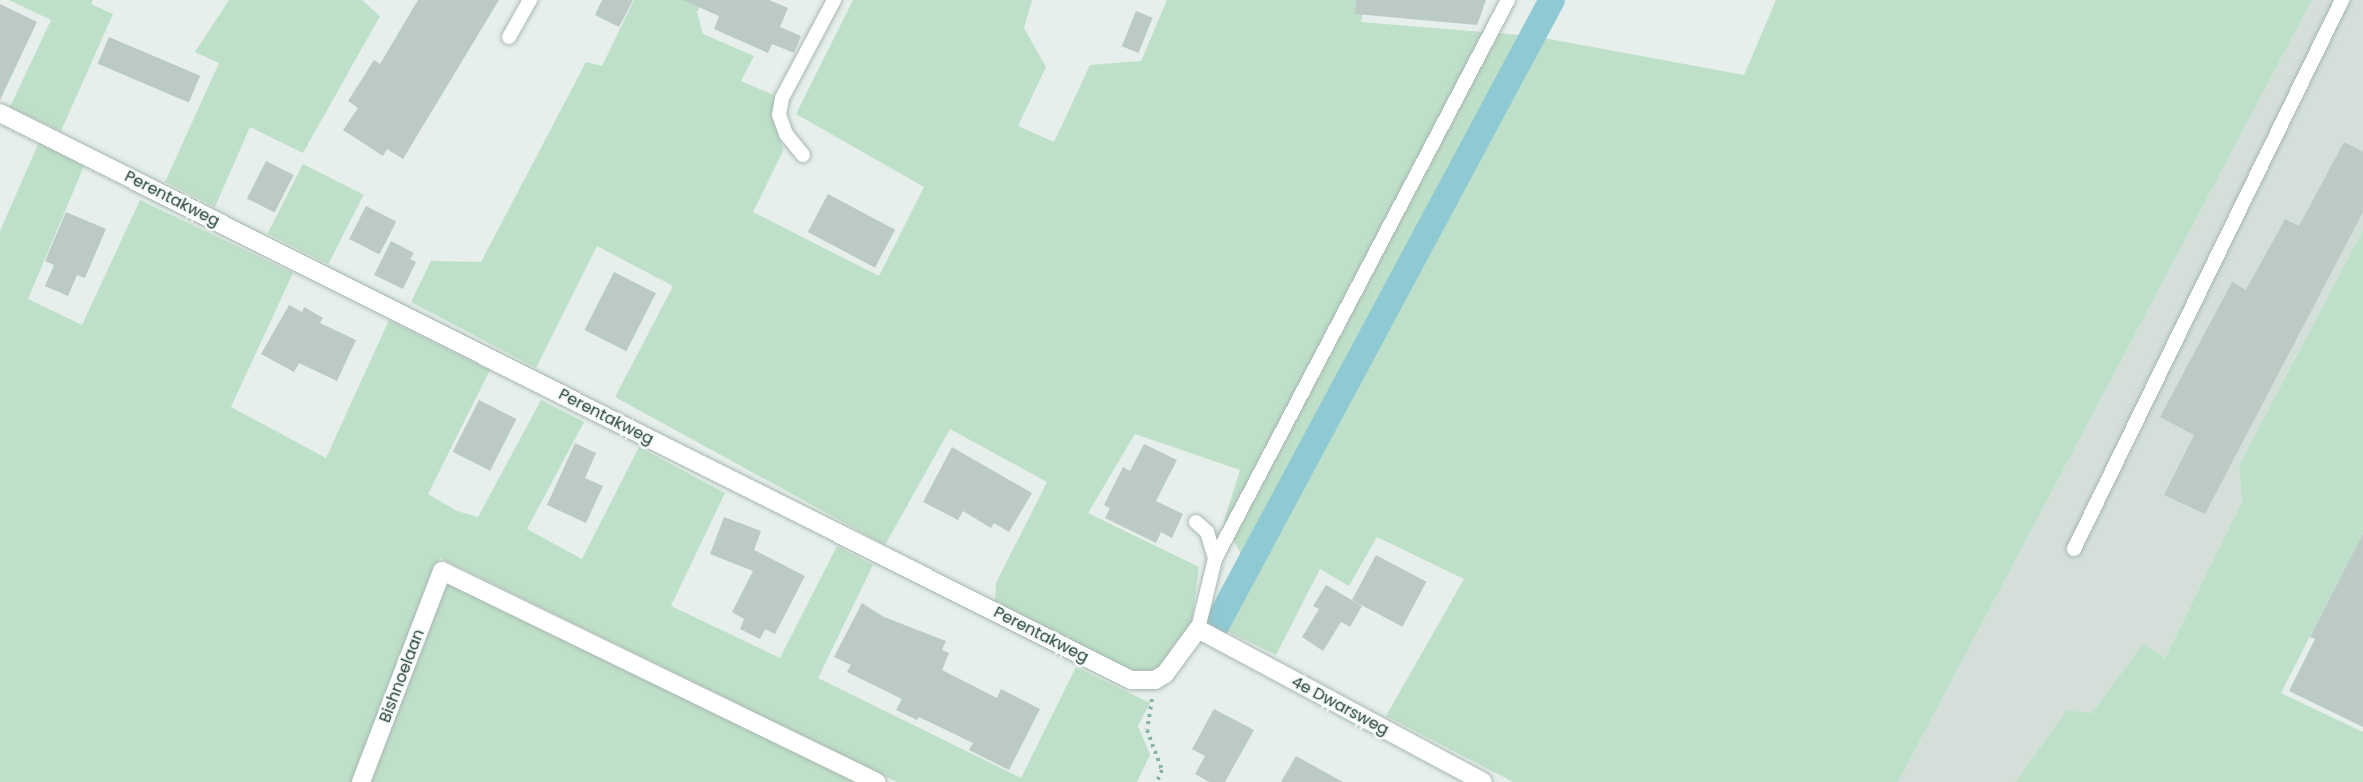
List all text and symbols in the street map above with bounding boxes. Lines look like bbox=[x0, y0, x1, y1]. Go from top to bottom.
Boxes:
street label: Perentakweg bbox=[121, 167, 223, 231]
street label: Perentakweg bbox=[555, 385, 657, 449]
street label: Perentakweg bbox=[990, 603, 1092, 667]
street label: Bishnoelaan bbox=[375, 627, 429, 725]
street label: 4e Dwarsweg bbox=[1288, 672, 1392, 740]

